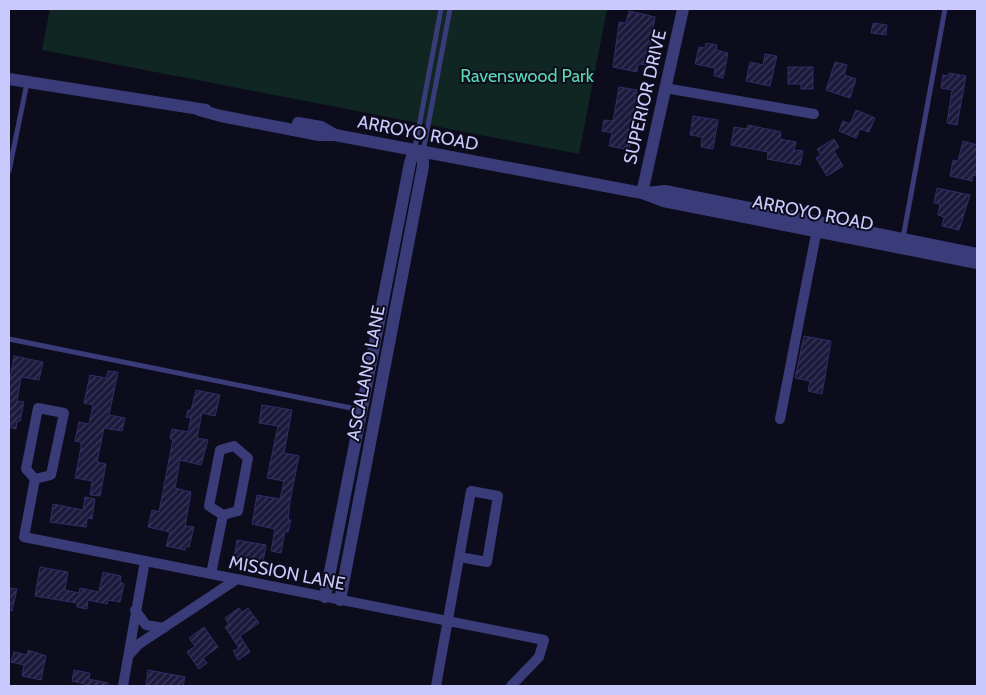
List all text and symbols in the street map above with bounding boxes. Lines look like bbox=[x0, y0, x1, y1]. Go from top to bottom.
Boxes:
street label: SUPERIOR DRIVE bbox=[619, 28, 671, 166]
park label: Ravenswood Park bbox=[460, 65, 595, 87]
street label: ARROYO ROAD bbox=[356, 111, 480, 155]
street label: ARROYO ROAD bbox=[751, 191, 875, 235]
street label: ASCALANO LANE bbox=[342, 304, 390, 442]
street label: MISSION LANE bbox=[227, 551, 347, 595]

